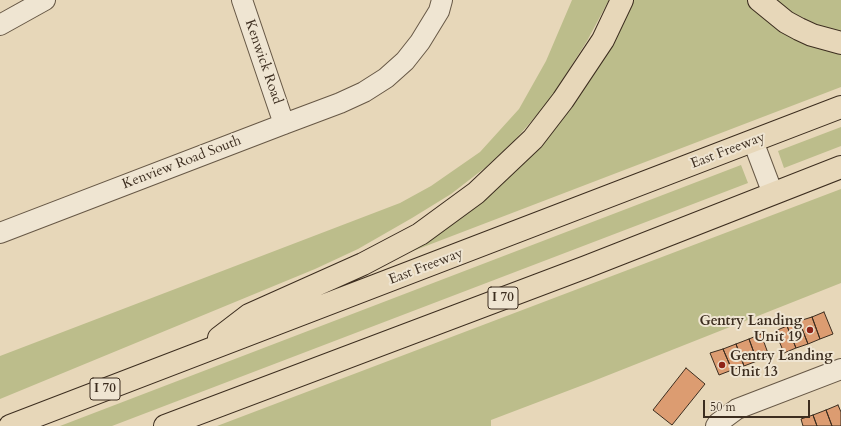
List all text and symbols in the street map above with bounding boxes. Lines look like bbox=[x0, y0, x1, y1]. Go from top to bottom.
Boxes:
street label: Kenwick Road bbox=[241, 18, 285, 106]
street label: East Freeway bbox=[689, 129, 767, 173]
street label: Kenview Road South bbox=[120, 133, 244, 193]
street label: East Freeway bbox=[387, 245, 465, 289]
road number: I 70 bbox=[488, 287, 518, 309]
place label: Gentry Landing Unit 19 bbox=[699, 314, 802, 346]
marker: Gentry Landing Unit 19 bbox=[805, 325, 815, 335]
place label: Gentry Landing Unit 13 bbox=[730, 349, 833, 382]
marker: Gentry Landing Unit 13 bbox=[717, 360, 727, 370]
road number: I 70 bbox=[90, 378, 120, 400]
scale bar bbox=[705, 392, 812, 418]
text: 50 m bbox=[710, 399, 736, 415]

